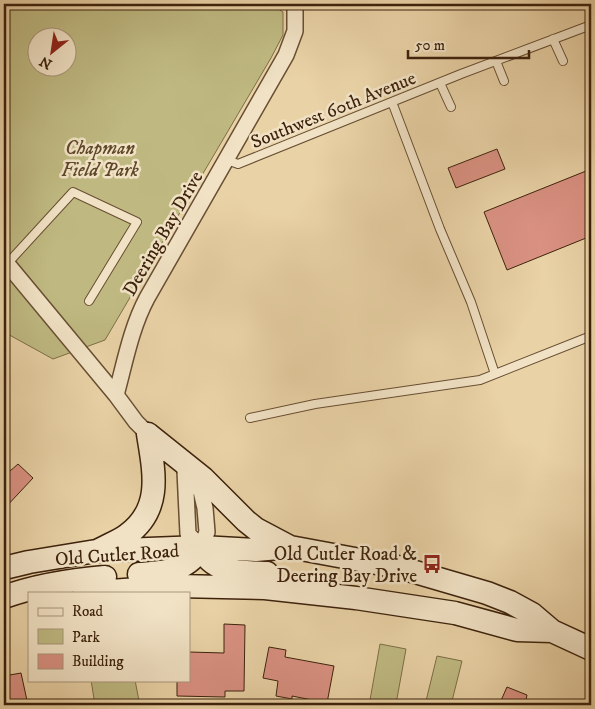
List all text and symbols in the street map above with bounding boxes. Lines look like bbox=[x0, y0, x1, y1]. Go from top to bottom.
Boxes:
north arrow bbox=[28, 28, 78, 78]
scale bar bbox=[408, 28, 529, 60]
text: 50 m bbox=[415, 36, 445, 55]
text: N bbox=[36, 51, 55, 73]
street label: Southwest 60th Avenue bbox=[248, 67, 420, 154]
park label: Chapman Field Park bbox=[61, 137, 139, 182]
street label: Deering Bay Drive bbox=[118, 167, 208, 300]
street label: Old Cutler Road bbox=[54, 540, 180, 571]
place label: Old Cutler Road & Deering Bay Drive bbox=[274, 543, 417, 588]
bus stop icon: Old Cutler Road & Deering Bay Drive bbox=[421, 553, 443, 575]
legend bbox=[28, 592, 190, 682]
text: Road bbox=[72, 602, 104, 621]
text: Park bbox=[72, 628, 101, 647]
text: Building bbox=[72, 652, 124, 671]

